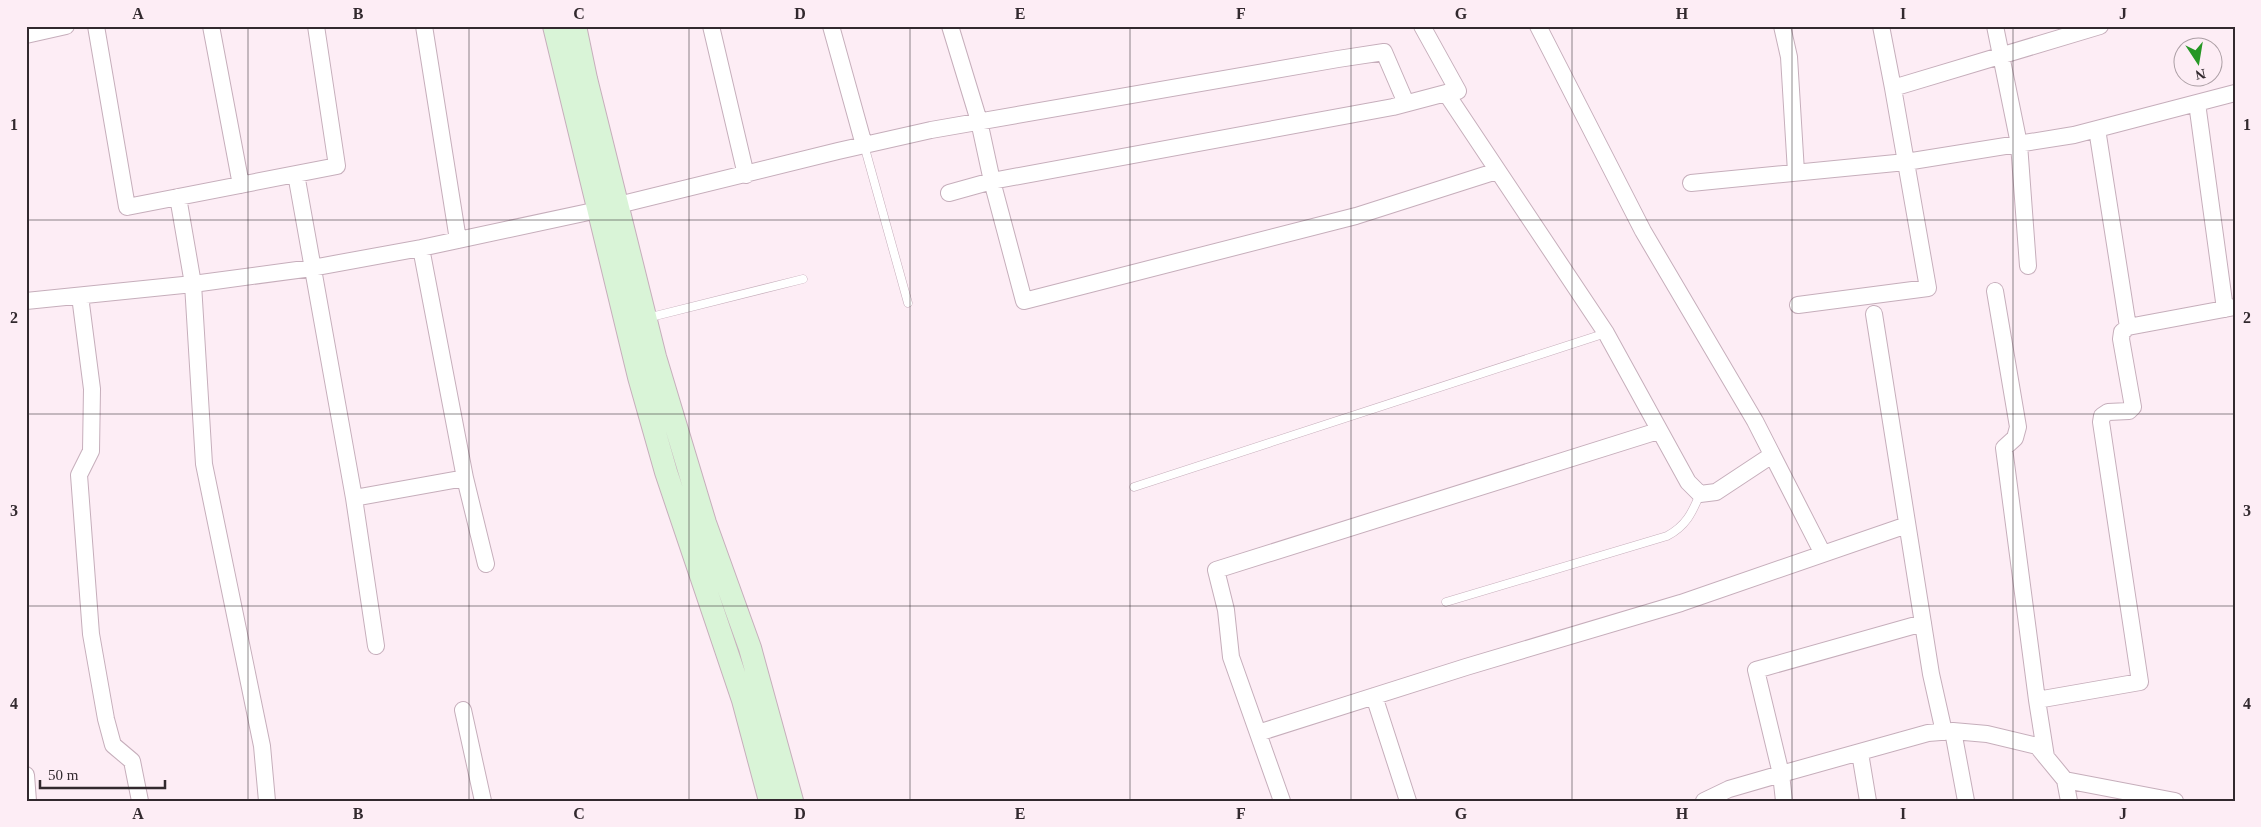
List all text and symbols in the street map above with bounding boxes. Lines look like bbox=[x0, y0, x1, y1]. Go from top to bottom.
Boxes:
text: A bbox=[132, 5, 144, 22]
text: B bbox=[353, 5, 364, 22]
text: C bbox=[573, 5, 585, 22]
text: D bbox=[794, 5, 806, 22]
text: E bbox=[1015, 5, 1025, 22]
text: F bbox=[1236, 5, 1246, 22]
text: G bbox=[1455, 5, 1468, 22]
text: H bbox=[1676, 5, 1689, 22]
text: I bbox=[1900, 5, 1906, 22]
text: J bbox=[2119, 5, 2127, 22]
north arrow bbox=[2174, 38, 2224, 88]
text: N bbox=[2194, 66, 2207, 83]
text: 1 bbox=[10, 116, 18, 133]
text: 1 bbox=[2243, 116, 2251, 133]
text: 2 bbox=[10, 309, 18, 326]
text: 2 bbox=[2243, 309, 2251, 326]
text: 3 bbox=[10, 502, 18, 519]
text: 3 bbox=[2243, 502, 2251, 519]
text: 4 bbox=[10, 695, 18, 712]
text: 4 bbox=[2243, 695, 2251, 712]
scale bar bbox=[40, 757, 165, 789]
text: 50 m bbox=[48, 767, 79, 783]
text: A bbox=[132, 805, 144, 822]
text: B bbox=[353, 805, 364, 822]
text: C bbox=[573, 805, 585, 822]
text: D bbox=[794, 805, 806, 822]
text: E bbox=[1015, 805, 1025, 822]
text: F bbox=[1236, 805, 1246, 822]
text: G bbox=[1455, 805, 1468, 822]
text: H bbox=[1676, 805, 1689, 822]
text: I bbox=[1900, 805, 1906, 822]
text: J bbox=[2119, 805, 2127, 822]

